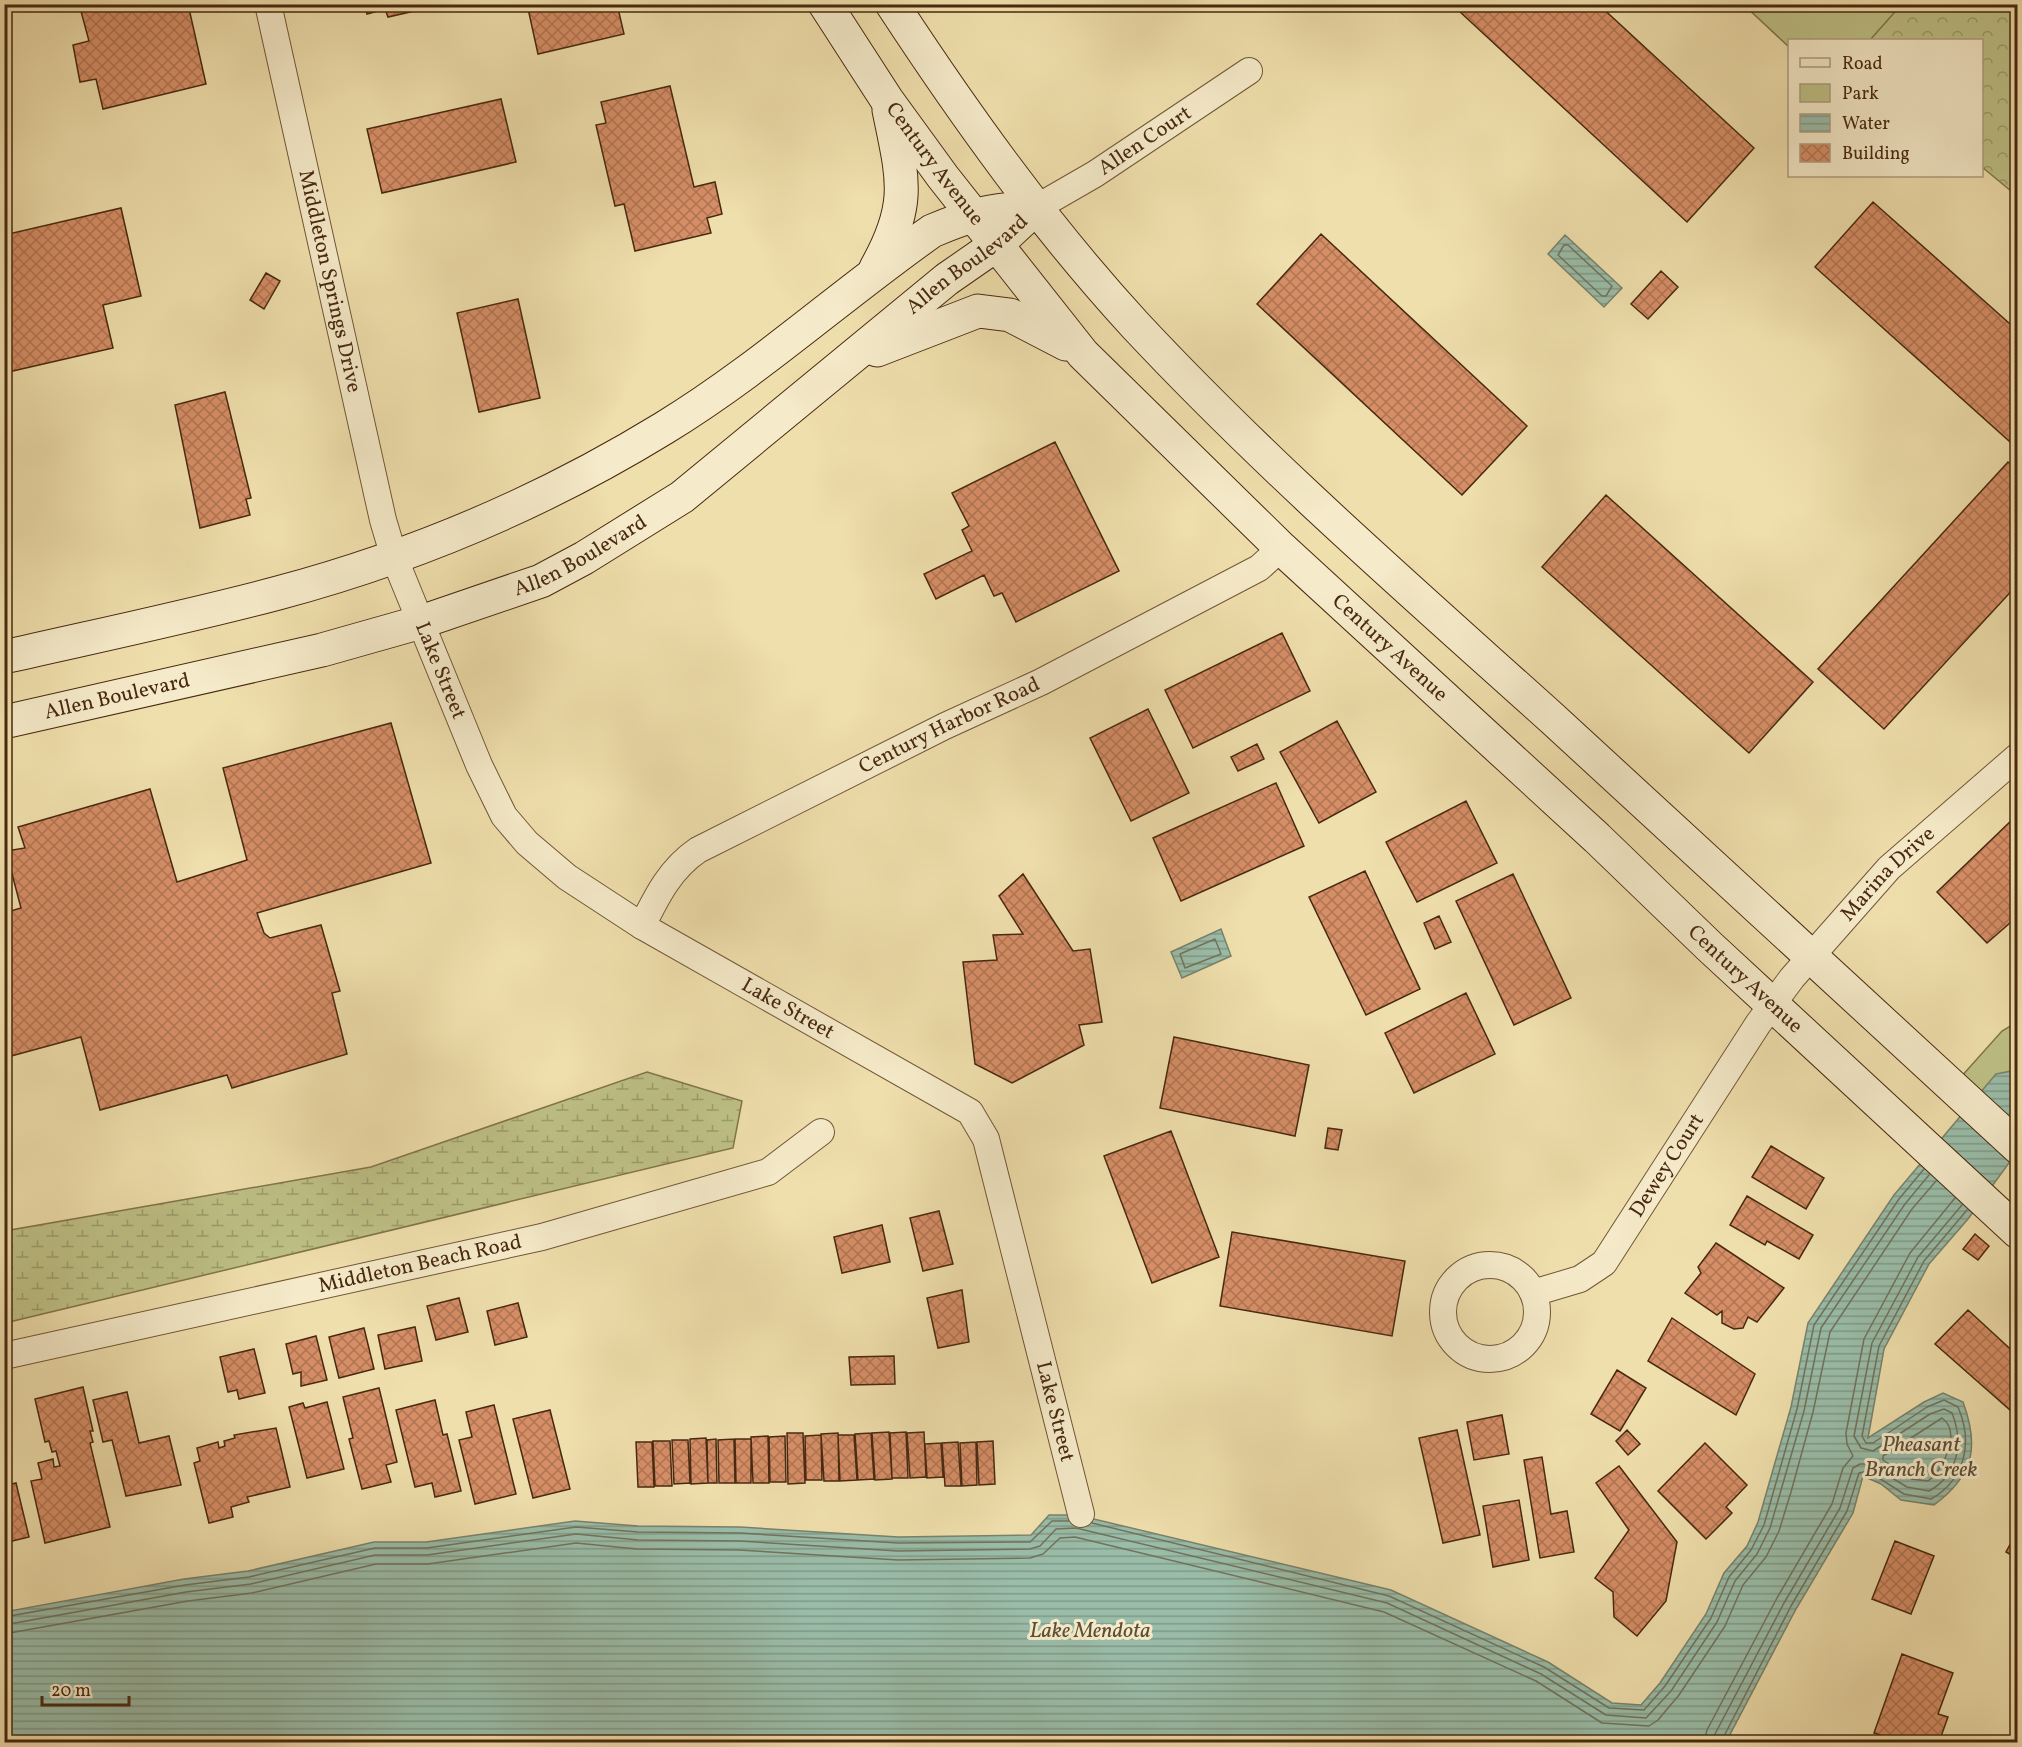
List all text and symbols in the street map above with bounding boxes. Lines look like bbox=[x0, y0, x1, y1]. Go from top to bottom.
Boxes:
legend bbox=[1788, 39, 1983, 177]
text: Road bbox=[1842, 52, 1883, 77]
text: Park bbox=[1842, 82, 1879, 107]
street label: Century Avenue bbox=[879, 96, 991, 232]
street label: Allen Court bbox=[1092, 99, 1197, 183]
text: Water bbox=[1842, 112, 1890, 137]
text: Building bbox=[1842, 142, 1910, 167]
street label: Middleton Springs Drive bbox=[291, 167, 369, 395]
street label: Allen Boulevard bbox=[900, 208, 1035, 322]
street label: Allen Boulevard bbox=[510, 508, 653, 604]
street label: Century Avenue bbox=[1325, 587, 1454, 709]
street label: Lake Street bbox=[408, 618, 473, 724]
street label: Allen Boulevard bbox=[42, 666, 193, 727]
street label: Century Harbor Road bbox=[854, 670, 1044, 781]
street label: Marina Drive bbox=[1834, 820, 1941, 928]
street label: Century Avenue bbox=[1681, 918, 1809, 1040]
street label: Lake Street bbox=[736, 971, 840, 1047]
street label: Dewey Court bbox=[1623, 1108, 1711, 1223]
street label: Middleton Beach Road bbox=[315, 1227, 524, 1301]
street label: Lake Street bbox=[1028, 1358, 1082, 1465]
water label: Pheasant Branch Creek bbox=[1864, 1430, 1978, 1486]
water label: Lake Mendota bbox=[1029, 1616, 1151, 1647]
scale bar bbox=[42, 1669, 129, 1707]
text: 20 m bbox=[51, 1679, 91, 1704]

